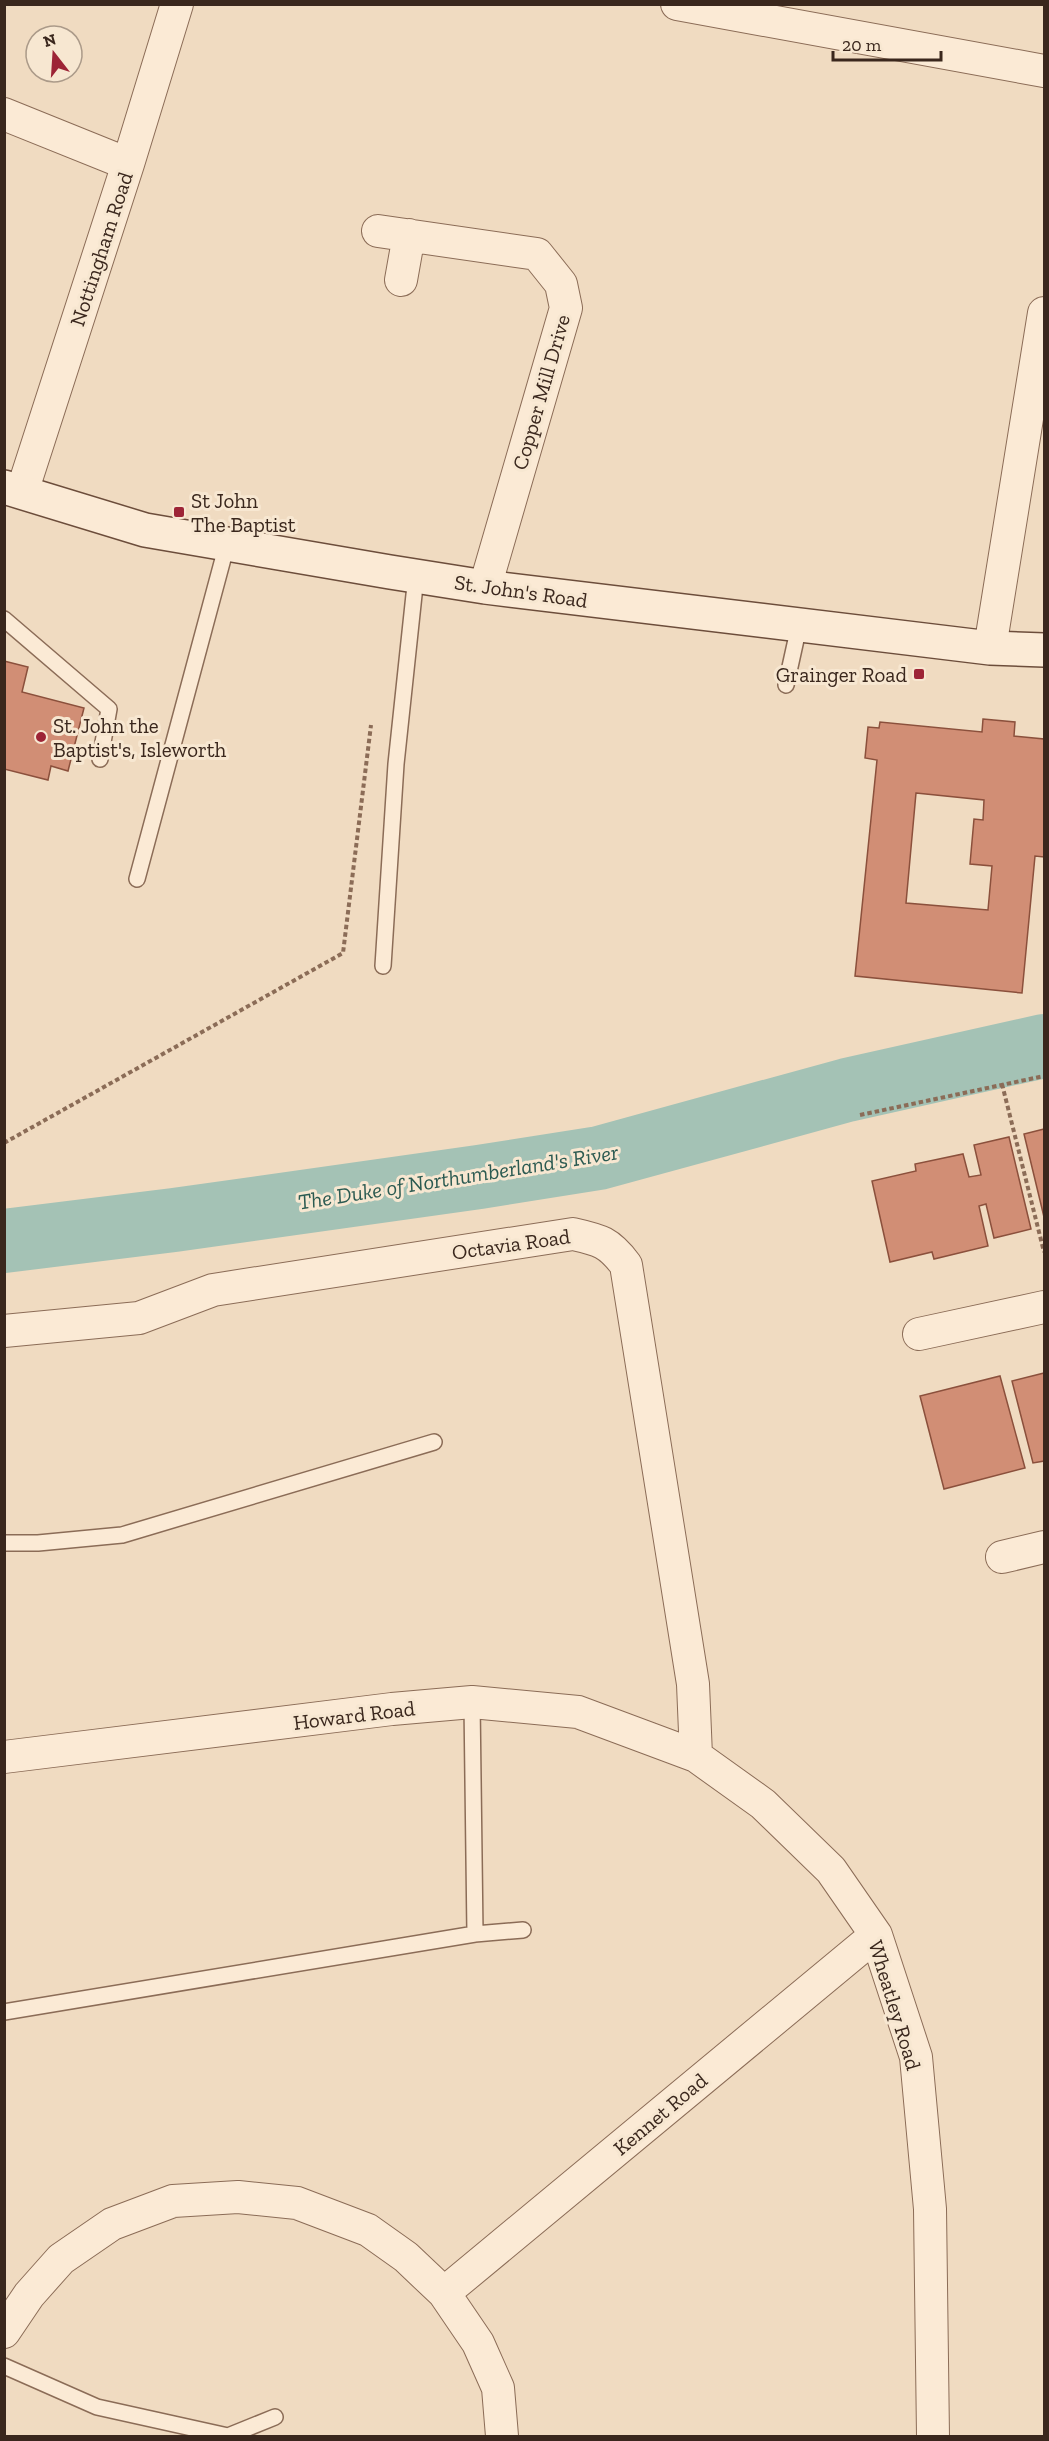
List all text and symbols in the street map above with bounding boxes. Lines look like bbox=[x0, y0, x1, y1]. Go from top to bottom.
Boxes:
north arrow bbox=[24, 24, 84, 84]
scale bar bbox=[833, 24, 941, 62]
text: N bbox=[41, 29, 58, 51]
text: 20 m bbox=[842, 34, 882, 56]
street label: Nottingham Road bbox=[64, 168, 138, 329]
street label: Copper Mill Drive bbox=[507, 311, 575, 473]
place label: St John The Baptist bbox=[191, 488, 296, 537]
marker: St John The Baptist bbox=[172, 505, 186, 519]
street label: St. John's Road bbox=[453, 569, 590, 613]
place label: Grainger Road bbox=[776, 662, 907, 687]
marker: Grainger Road bbox=[912, 667, 926, 681]
place label: St. John the Baptist's, Isleworth bbox=[53, 713, 227, 762]
marker: St. John the Baptist's, Isleworth bbox=[34, 730, 48, 744]
water label: The Duke of Northumberland's River bbox=[296, 1138, 621, 1216]
street label: Octavia Road bbox=[450, 1223, 572, 1265]
street label: Howard Road bbox=[292, 1695, 417, 1735]
street label: Wheatley Road bbox=[863, 1937, 927, 2073]
street label: Kennet Road bbox=[608, 2067, 712, 2160]

